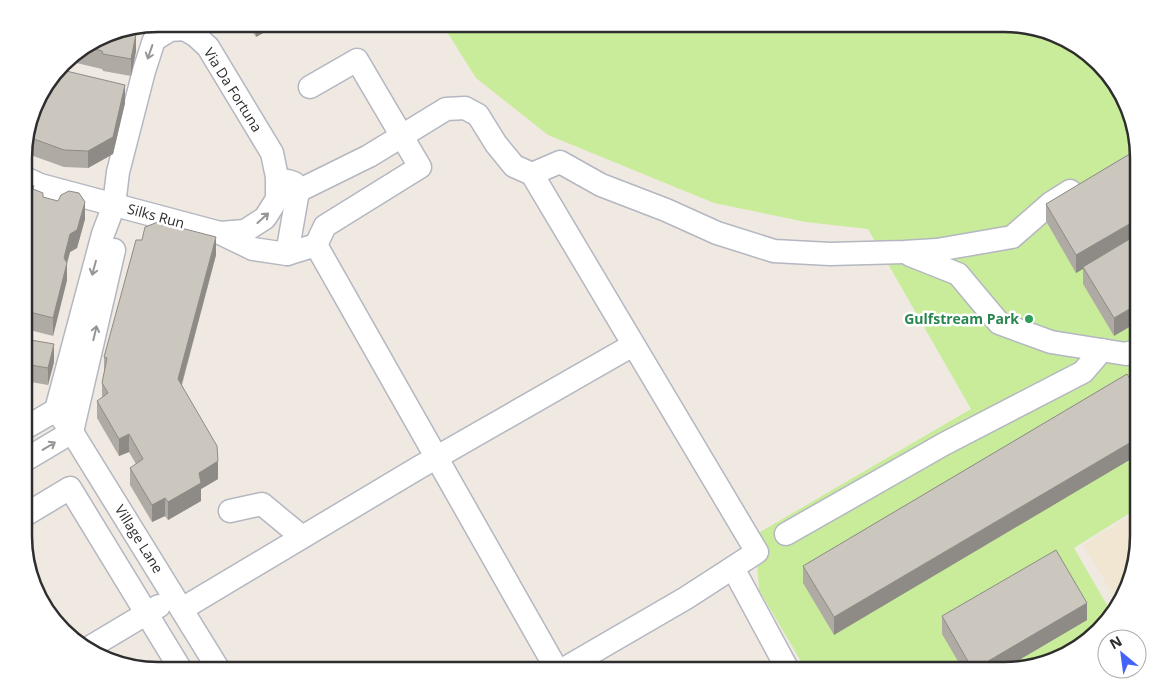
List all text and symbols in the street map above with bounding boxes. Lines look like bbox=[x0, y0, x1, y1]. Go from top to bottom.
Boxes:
one-way arrow bbox=[145, 44, 154, 59]
street label: Via Da Fortuna bbox=[200, 44, 267, 136]
street label: Silks Run bbox=[126, 199, 187, 232]
one-way arrow bbox=[256, 212, 269, 224]
one-way arrow bbox=[89, 260, 99, 276]
place label: Gulfstream Park bbox=[904, 309, 1019, 328]
marker: Gulfstream Park bbox=[1023, 313, 1035, 325]
one-way arrow bbox=[91, 325, 100, 341]
one-way arrow bbox=[41, 440, 55, 450]
street label: Village Lane bbox=[111, 501, 168, 577]
north arrow bbox=[1097, 629, 1147, 679]
text: N bbox=[1106, 631, 1125, 653]

